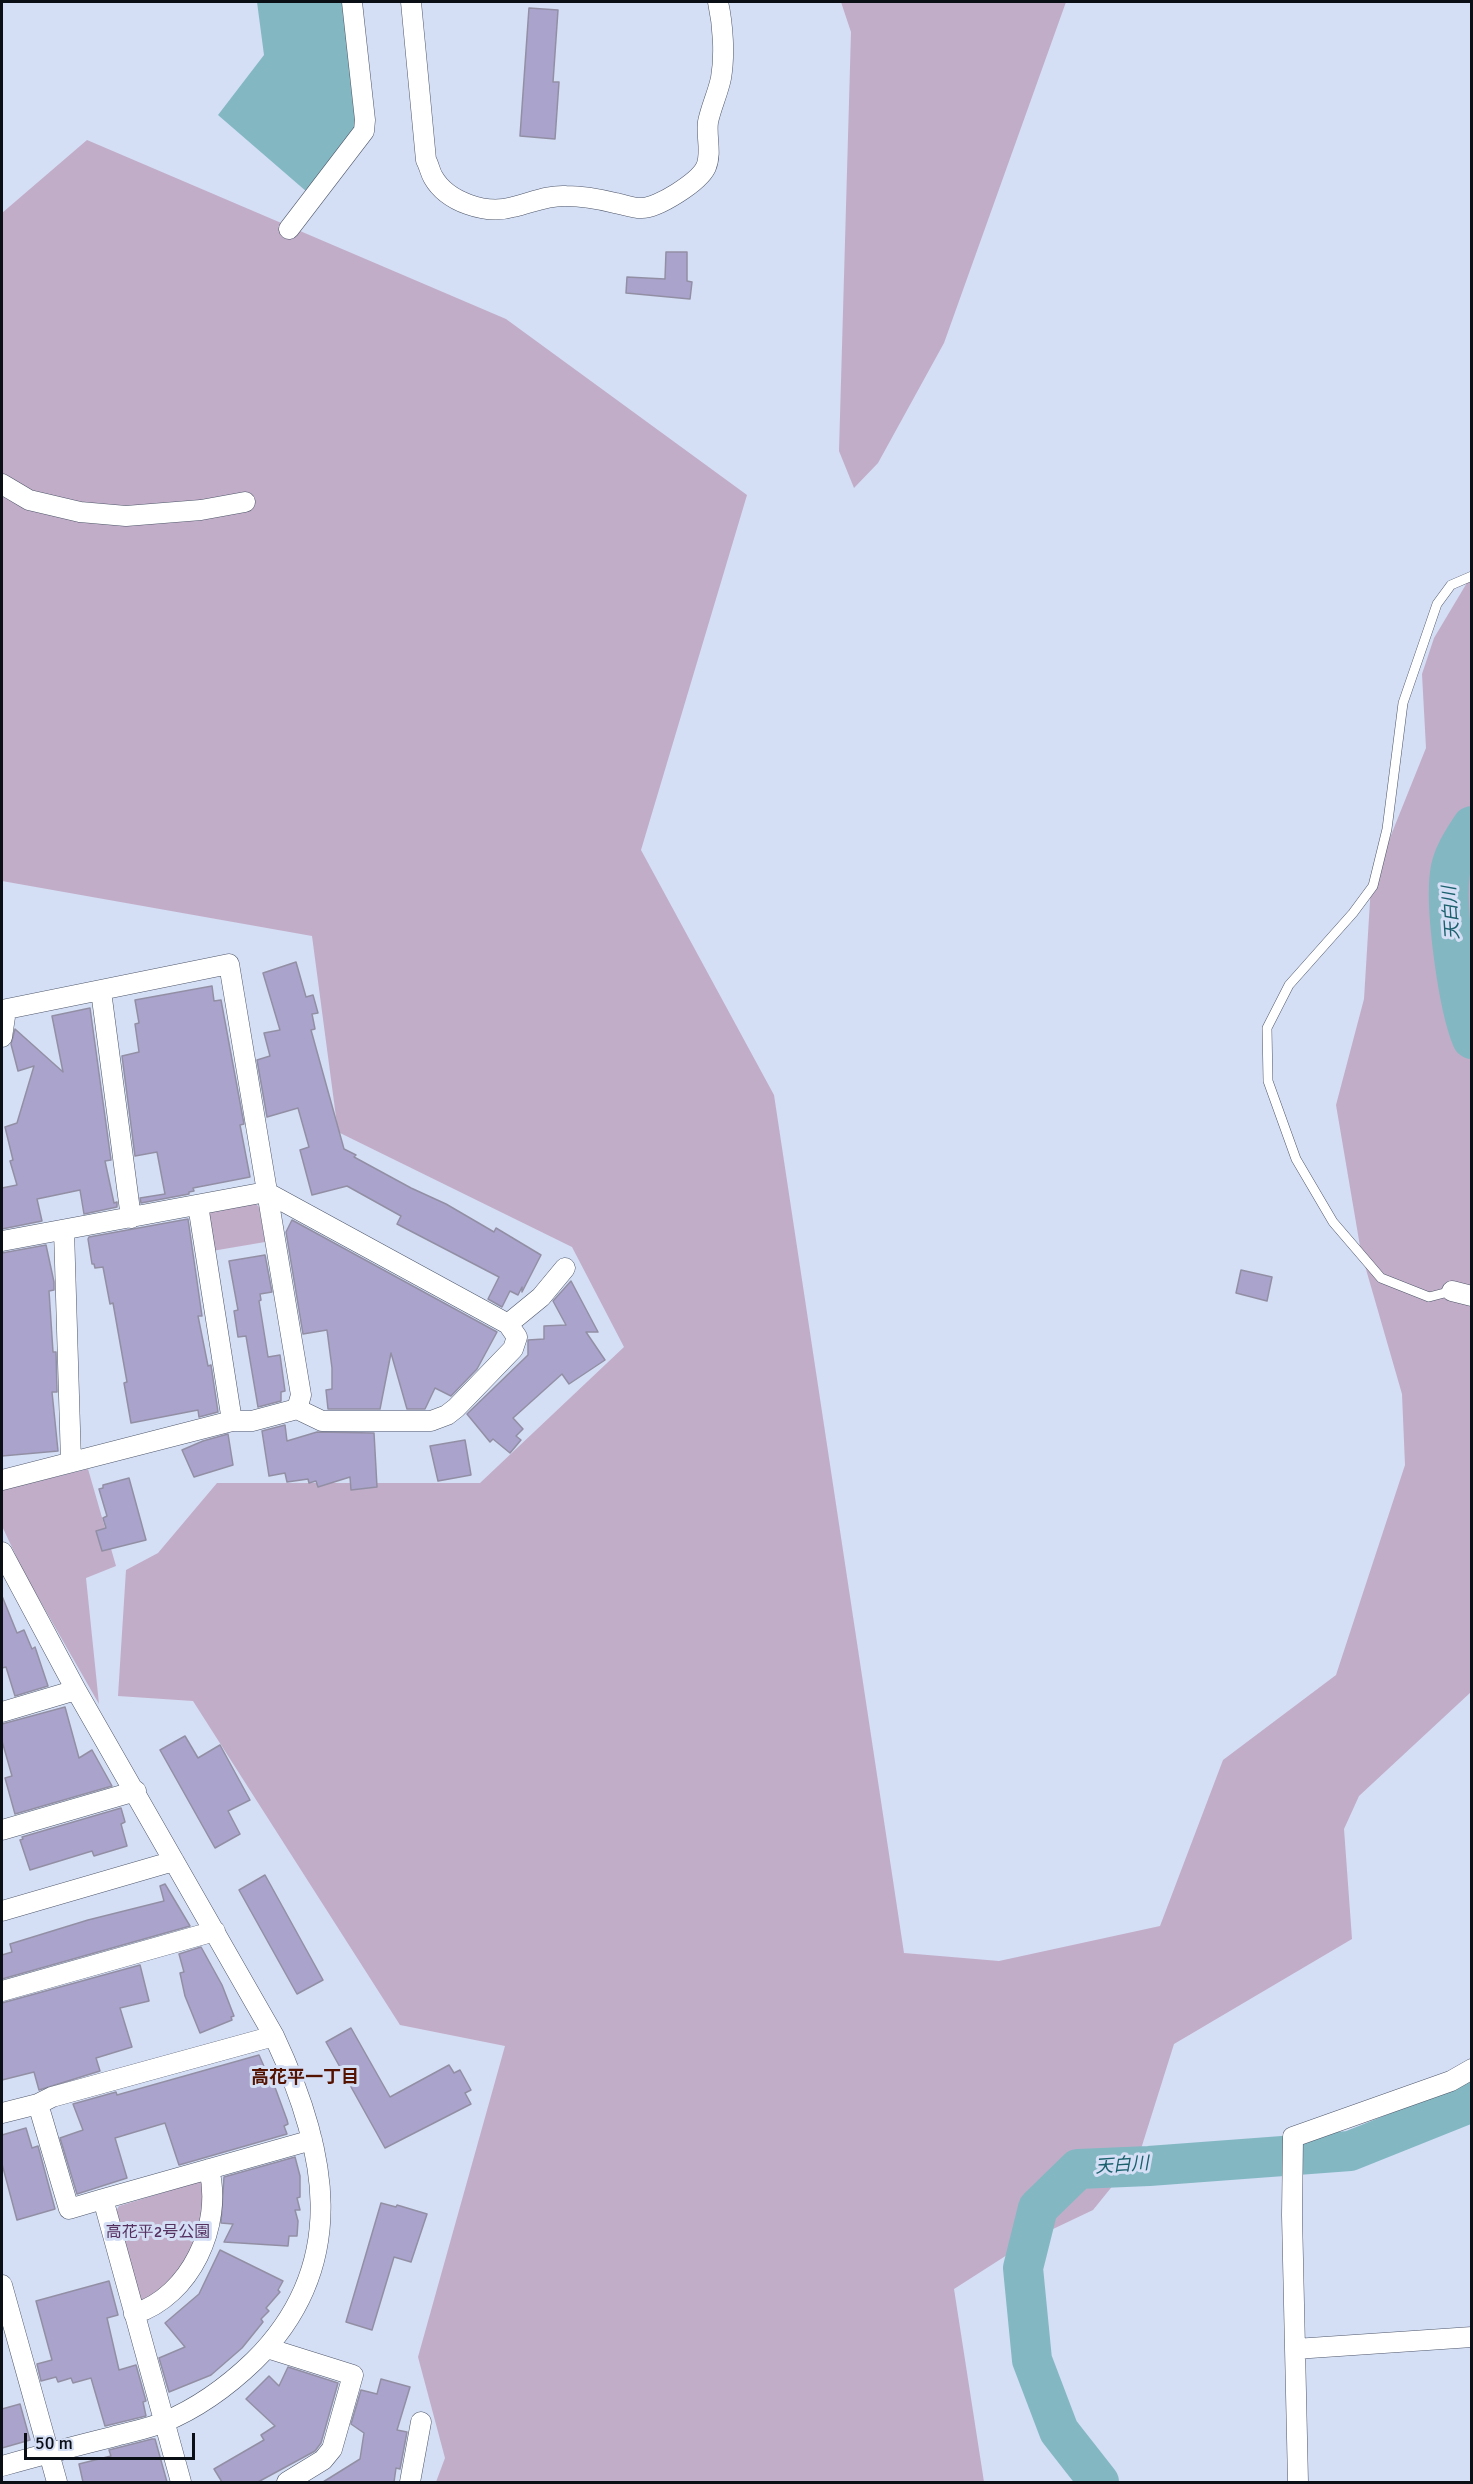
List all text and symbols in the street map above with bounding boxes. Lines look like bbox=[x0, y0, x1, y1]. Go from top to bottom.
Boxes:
water label: 天白川 bbox=[1439, 885, 1465, 941]
district label: 高花平一丁目 bbox=[251, 2067, 359, 2089]
water label: 天白川 bbox=[1094, 2153, 1150, 2179]
park label: 高花平2号公園 bbox=[106, 2223, 210, 2243]
scale bar bbox=[27, 2421, 198, 2459]
text: 50 m bbox=[35, 2432, 73, 2454]

